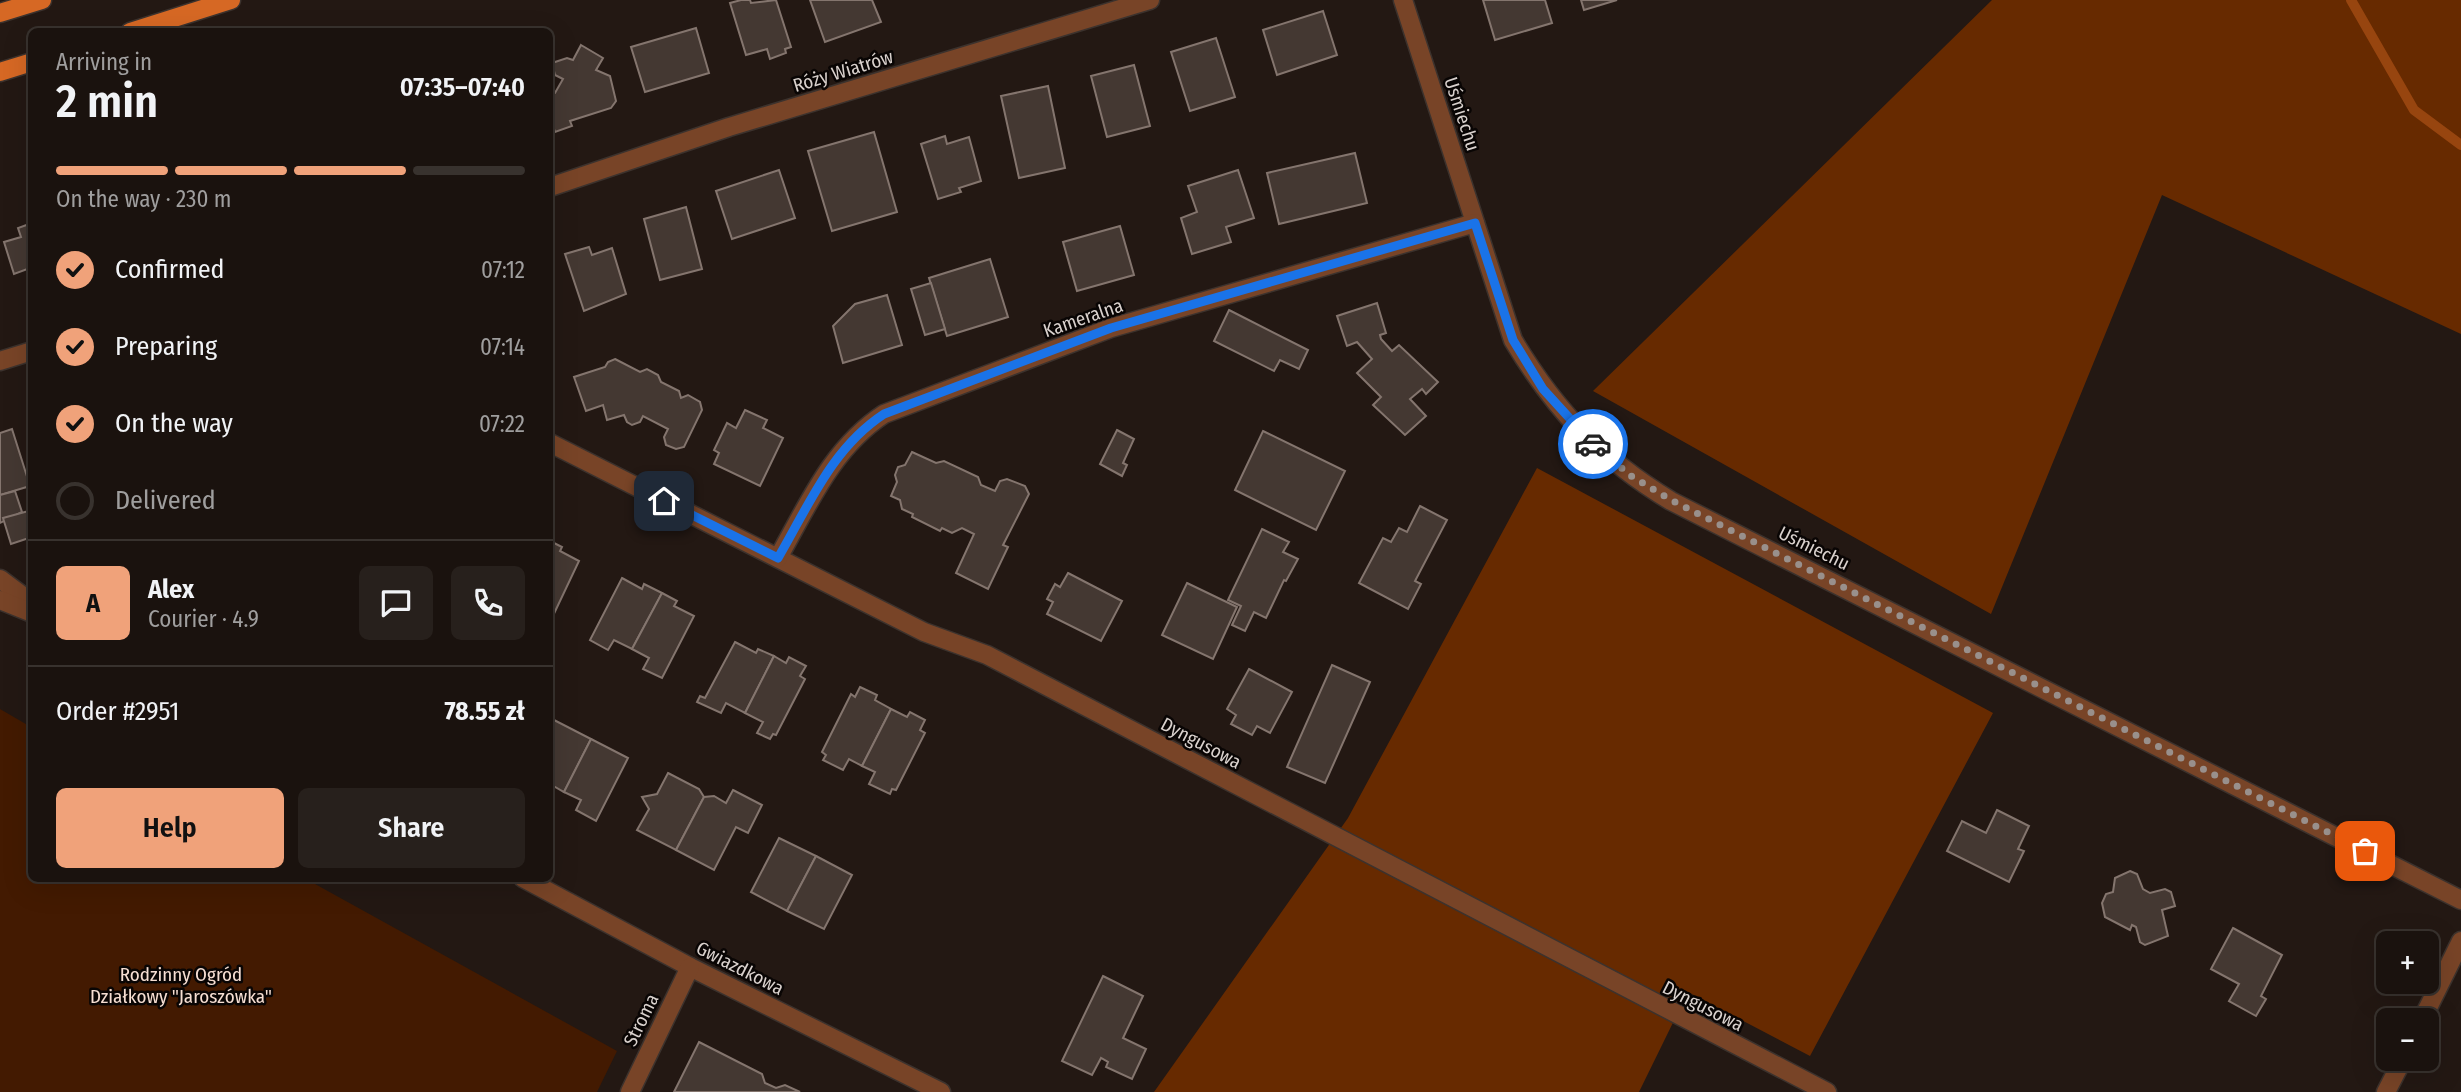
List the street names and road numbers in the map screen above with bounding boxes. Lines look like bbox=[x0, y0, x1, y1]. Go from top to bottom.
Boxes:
street label: Róży Wiatrów bbox=[790, 45, 896, 97]
street label: Uśmiechu bbox=[1439, 74, 1485, 154]
street label: Kameralna bbox=[1040, 294, 1126, 342]
street label: Uśmiechu bbox=[1775, 521, 1853, 575]
street label: Dyngusowa bbox=[1157, 712, 1245, 774]
street label: Gwiazdkowa bbox=[692, 936, 788, 1000]
street label: Dyngusowa bbox=[1659, 976, 1747, 1036]
street label: Stroma bbox=[618, 990, 664, 1050]

